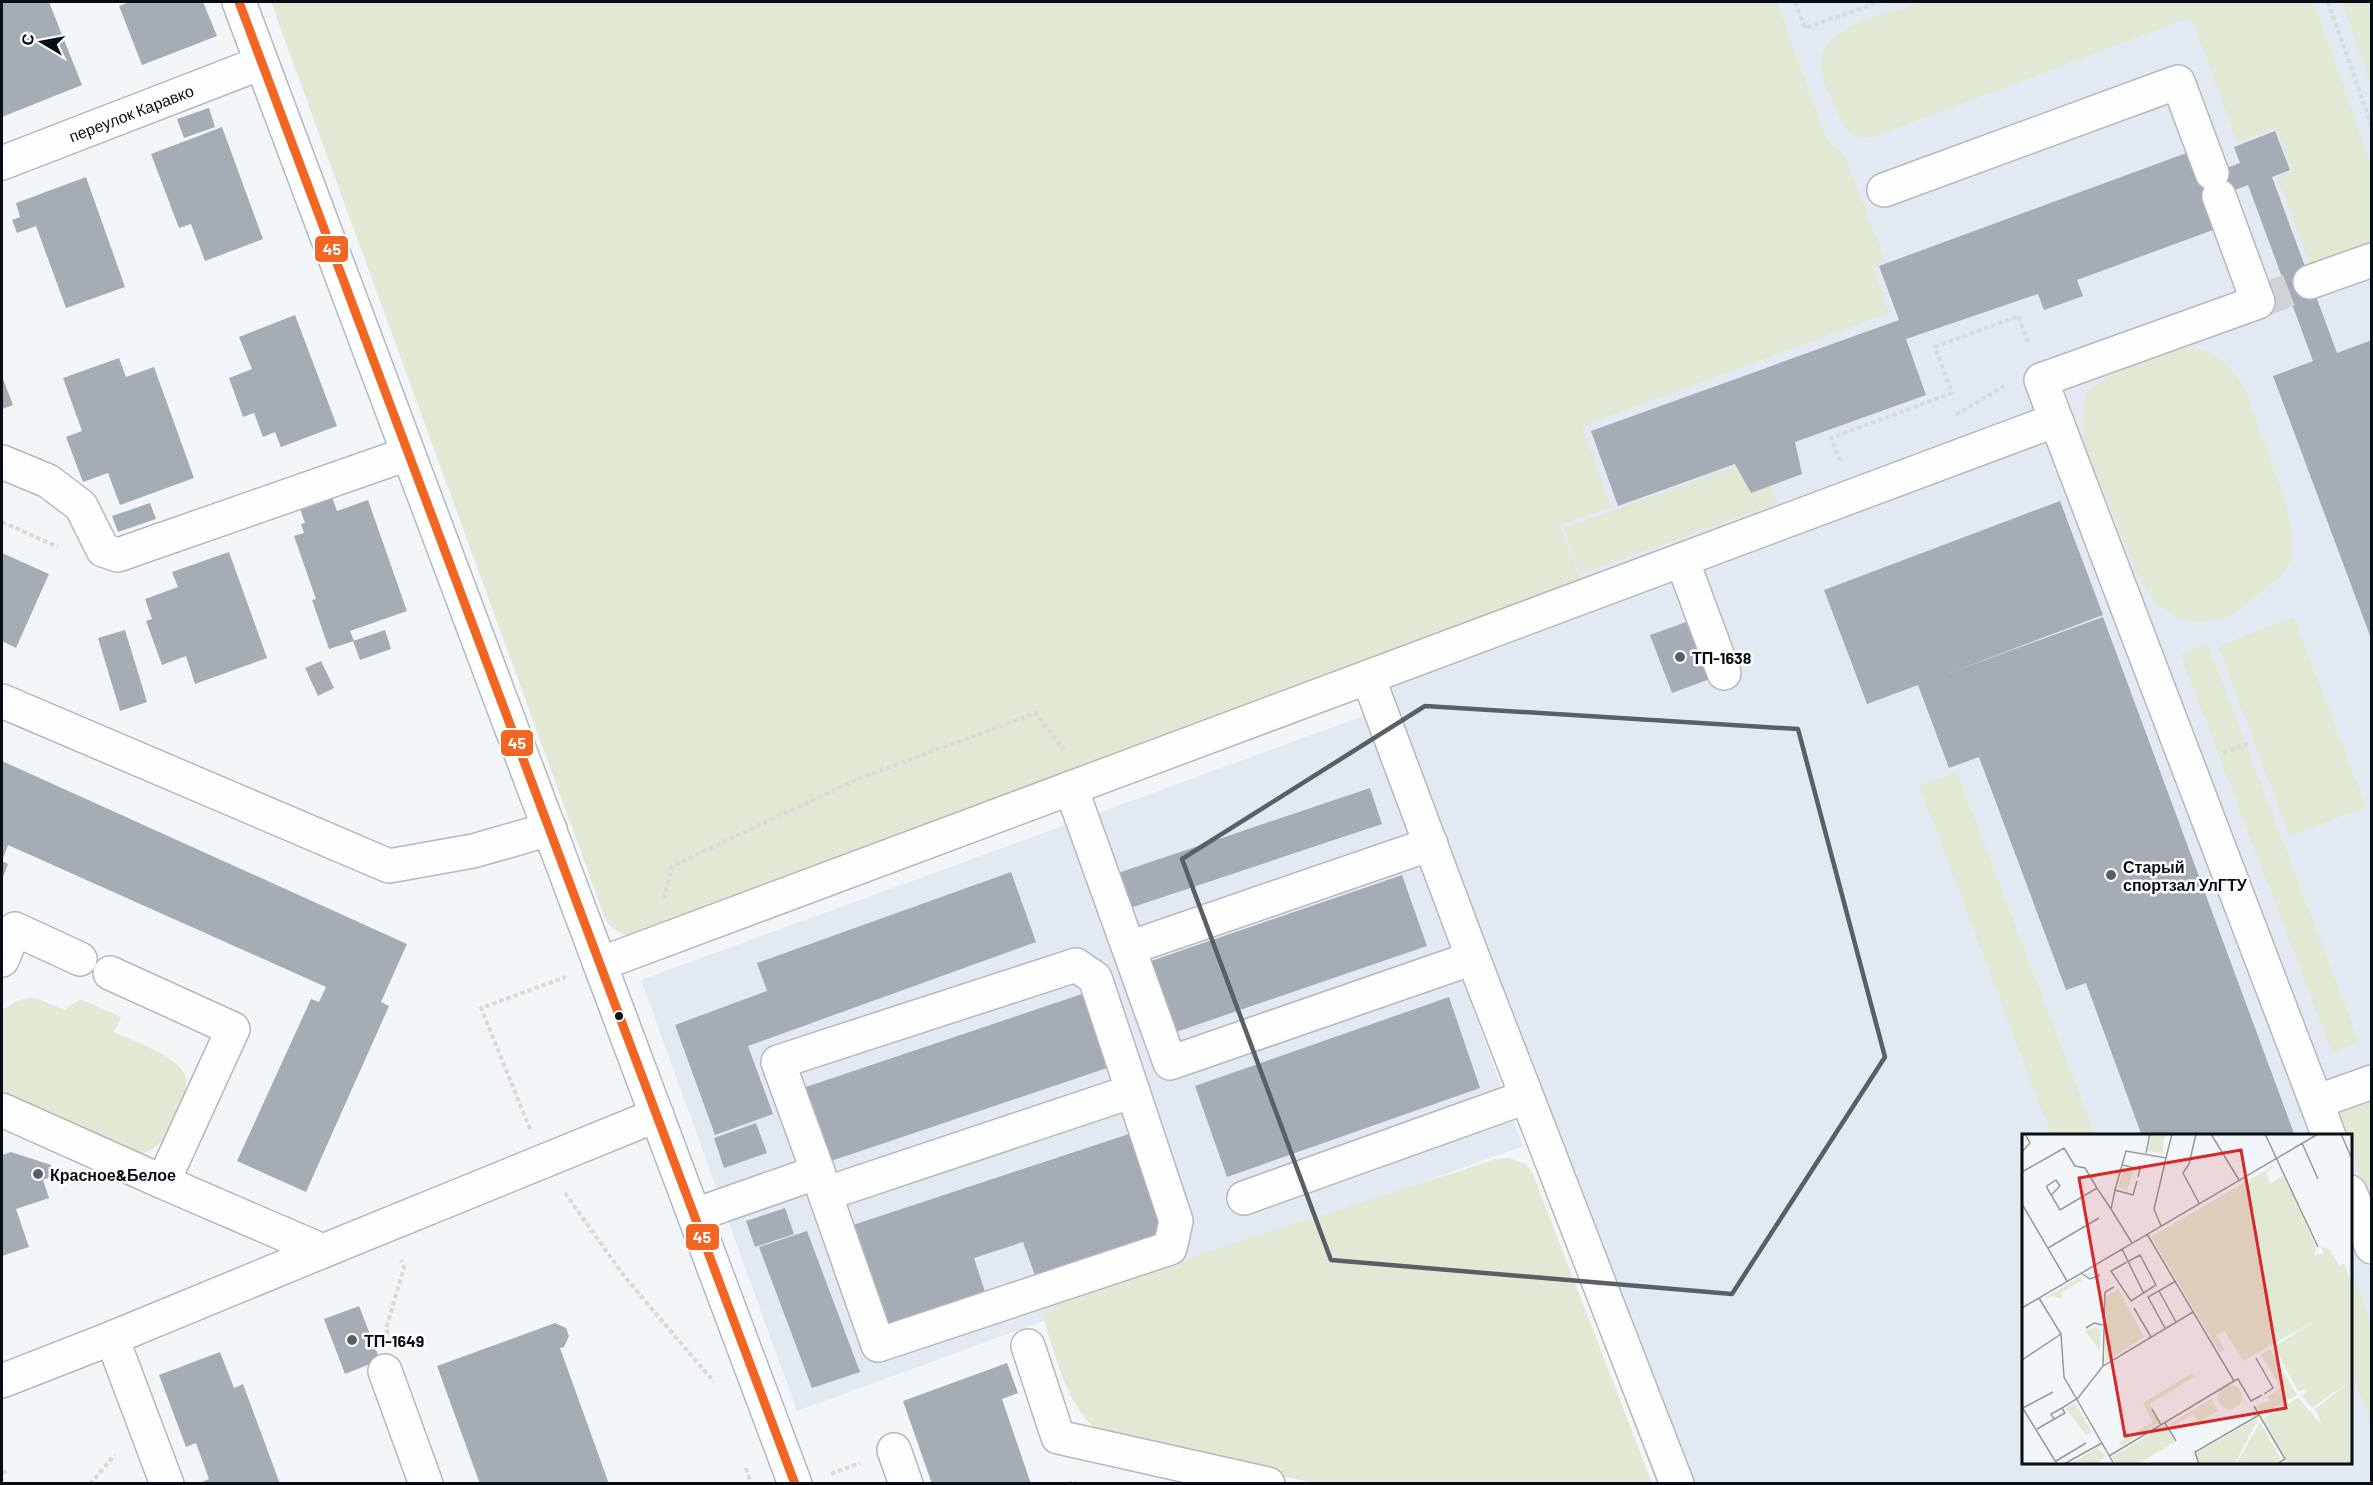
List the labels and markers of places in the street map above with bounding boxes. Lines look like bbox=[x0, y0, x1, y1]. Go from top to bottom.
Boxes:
place label: ТП-1638 bbox=[1692, 648, 1752, 667]
marker: ТП-1638 bbox=[1673, 650, 1687, 664]
place label: Старый спортзал УлГТУ bbox=[2123, 857, 2248, 894]
marker: Старый спортзал УлГТУ bbox=[2104, 868, 2118, 882]
unlabelled marker bbox=[613, 1010, 625, 1022]
place label: Красное&Белое bbox=[50, 1165, 176, 1184]
marker: Красное&Белое bbox=[31, 1167, 45, 1181]
place label: ТП-1649 bbox=[364, 1331, 424, 1350]
marker: ТП-1649 bbox=[345, 1333, 359, 1347]

